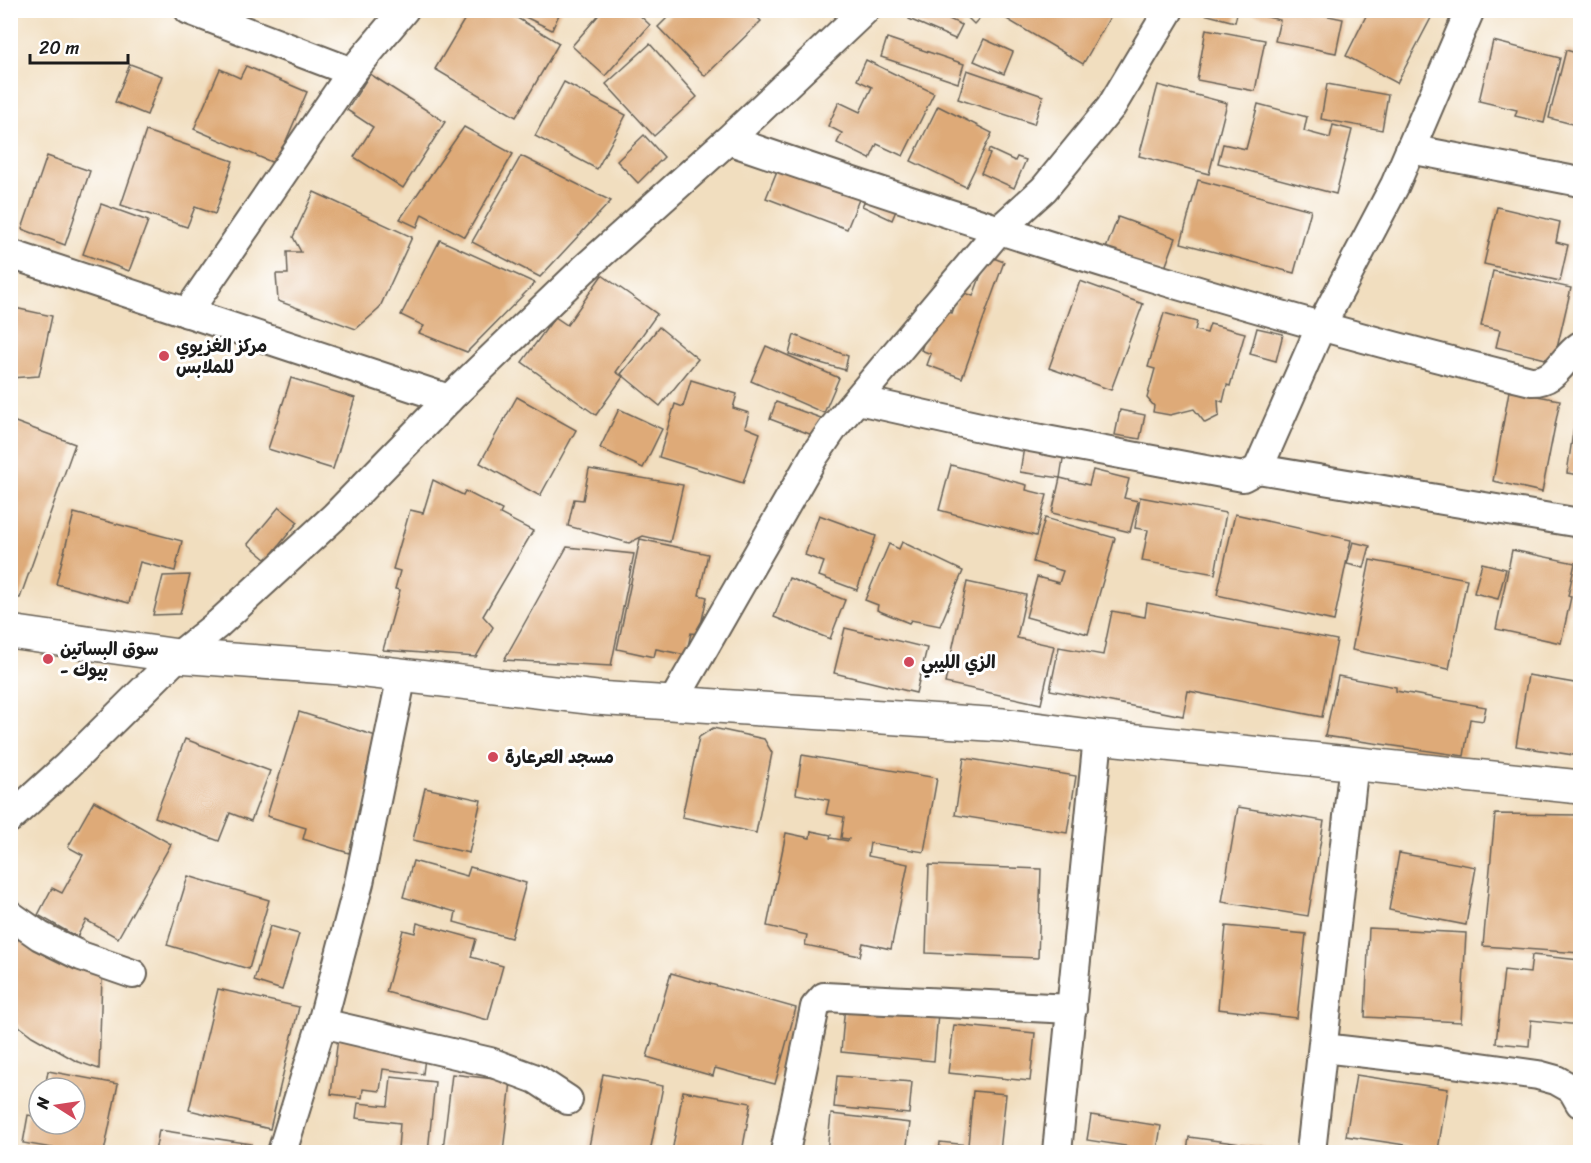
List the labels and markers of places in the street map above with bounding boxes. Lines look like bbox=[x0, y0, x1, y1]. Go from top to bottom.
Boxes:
place label: مركز الغزيوي للملابس bbox=[176, 330, 267, 383]
marker: مركز الغزيوي للملابس bbox=[157, 349, 171, 363]
place label: سوق البساتين - بيوك bbox=[60, 633, 159, 686]
place label: الزي الليبي bbox=[921, 646, 996, 678]
marker: سوق البساتين - بيوك bbox=[41, 652, 55, 666]
marker: الزي الليبي bbox=[902, 655, 916, 669]
place label: مسجد العرعارة bbox=[505, 741, 614, 773]
marker: مسجد العرعارة bbox=[486, 750, 500, 764]

